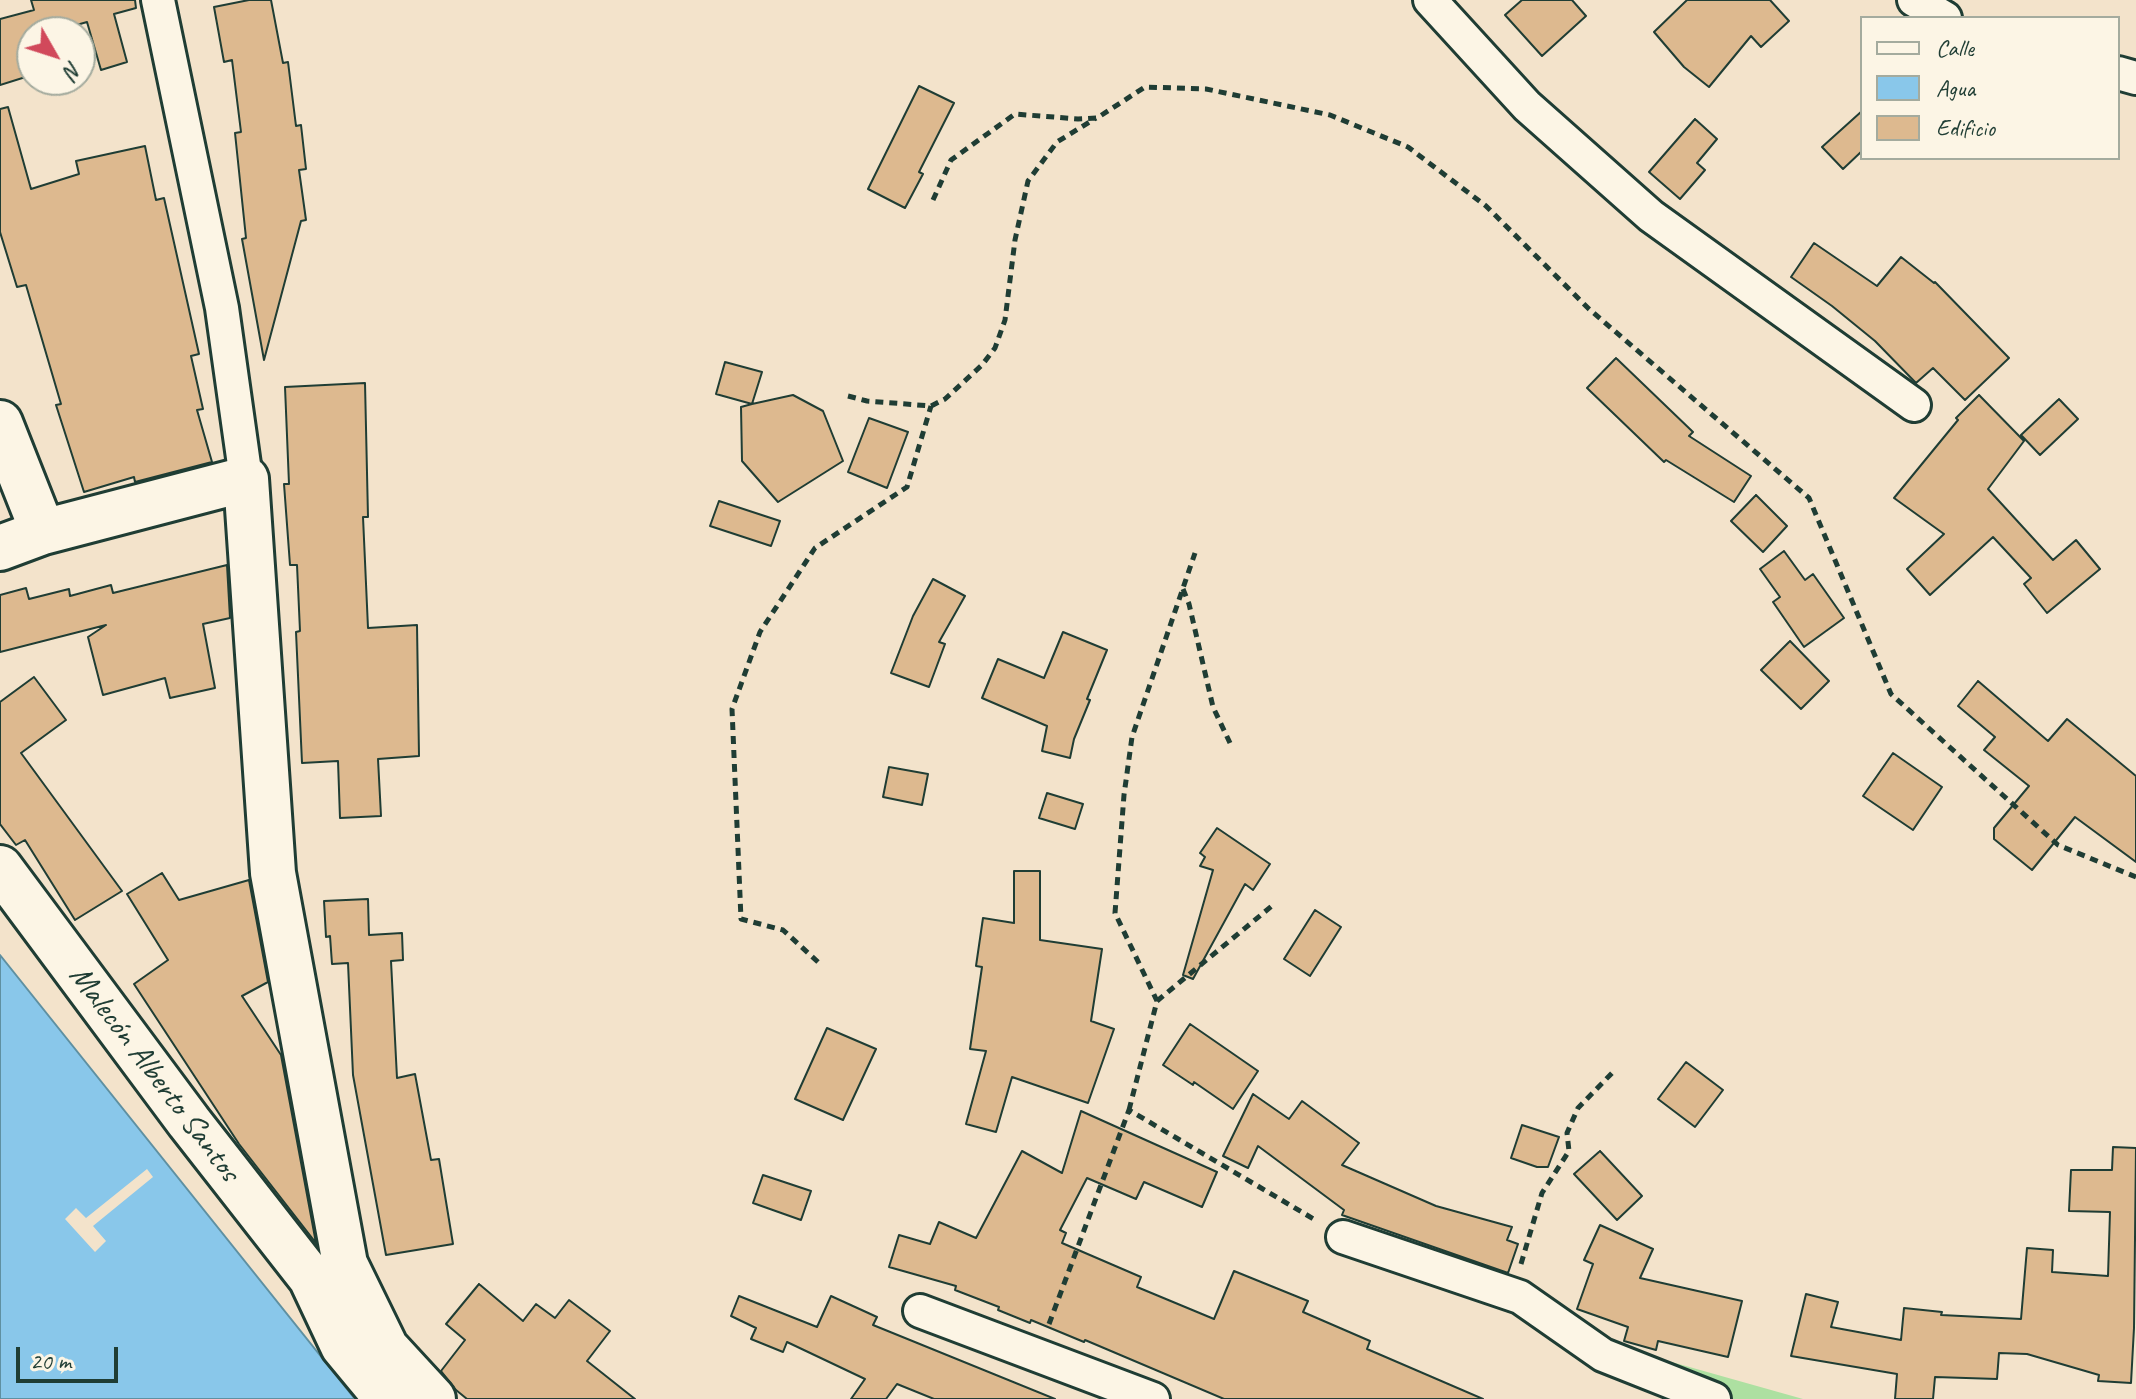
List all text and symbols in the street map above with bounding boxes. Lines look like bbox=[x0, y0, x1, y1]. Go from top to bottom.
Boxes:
north arrow bbox=[16, 16, 96, 96]
legend bbox=[1860, 16, 2120, 160]
text: Calle bbox=[1936, 33, 1974, 63]
text: N bbox=[58, 56, 88, 84]
text: Agua bbox=[1936, 73, 1975, 103]
text: Edificio bbox=[1936, 113, 1995, 143]
street label: Malecón Alberto Santos bbox=[60, 958, 248, 1190]
scale bar bbox=[20, 1331, 122, 1381]
text: 20 m bbox=[30, 1346, 71, 1376]

